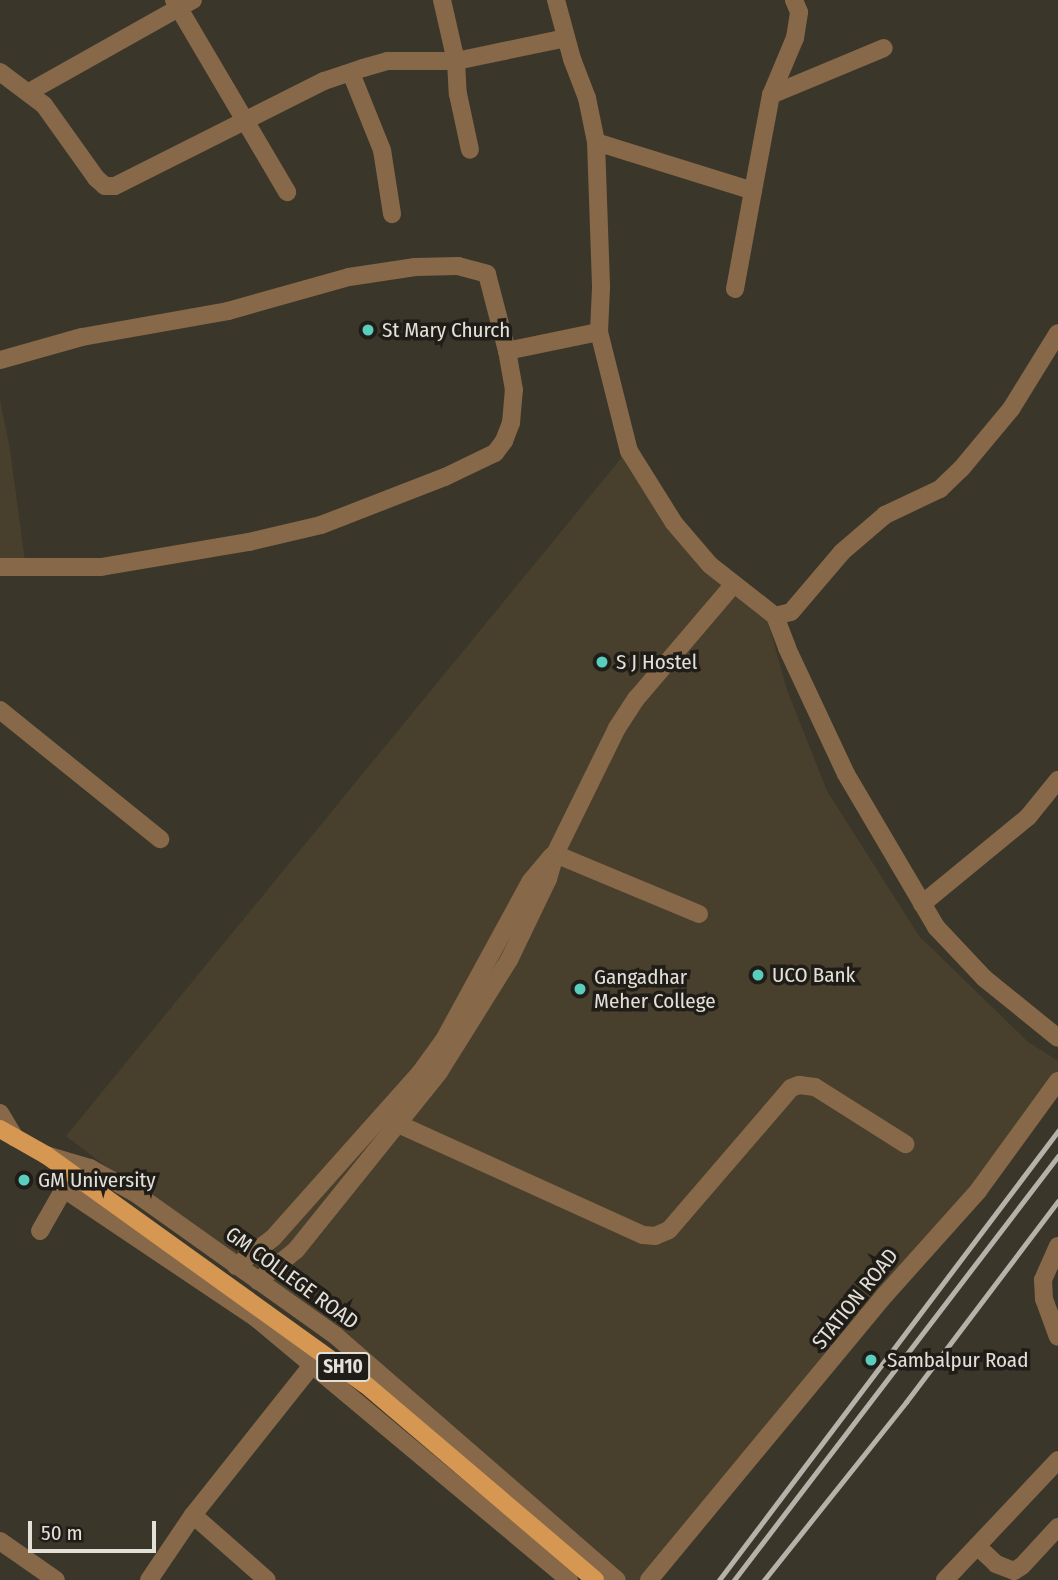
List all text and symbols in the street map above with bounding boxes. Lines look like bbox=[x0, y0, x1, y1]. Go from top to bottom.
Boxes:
place label: St Mary Church bbox=[382, 317, 510, 343]
marker: St Mary Church bbox=[360, 322, 376, 338]
place label: S J Hostel bbox=[616, 649, 697, 675]
marker: S J Hostel bbox=[594, 654, 610, 670]
place label: UCO Bank bbox=[772, 962, 855, 988]
place label: Gangadhar Meher College bbox=[594, 964, 716, 1014]
marker: UCO Bank bbox=[750, 967, 766, 983]
marker: Gangadhar Meher College bbox=[572, 981, 588, 997]
place label: GM University bbox=[38, 1167, 156, 1193]
marker: GM University bbox=[16, 1172, 32, 1188]
street label: GM COLLEGE ROAD bbox=[221, 1221, 363, 1335]
street label: STATION ROAD bbox=[807, 1244, 903, 1354]
place label: Sambalpur Road bbox=[887, 1347, 1028, 1373]
marker: Sambalpur Road bbox=[861, 1350, 881, 1370]
road number: SH10 bbox=[315, 1352, 371, 1382]
scale bar bbox=[32, 1506, 159, 1550]
text: 50 m bbox=[41, 1520, 83, 1546]

